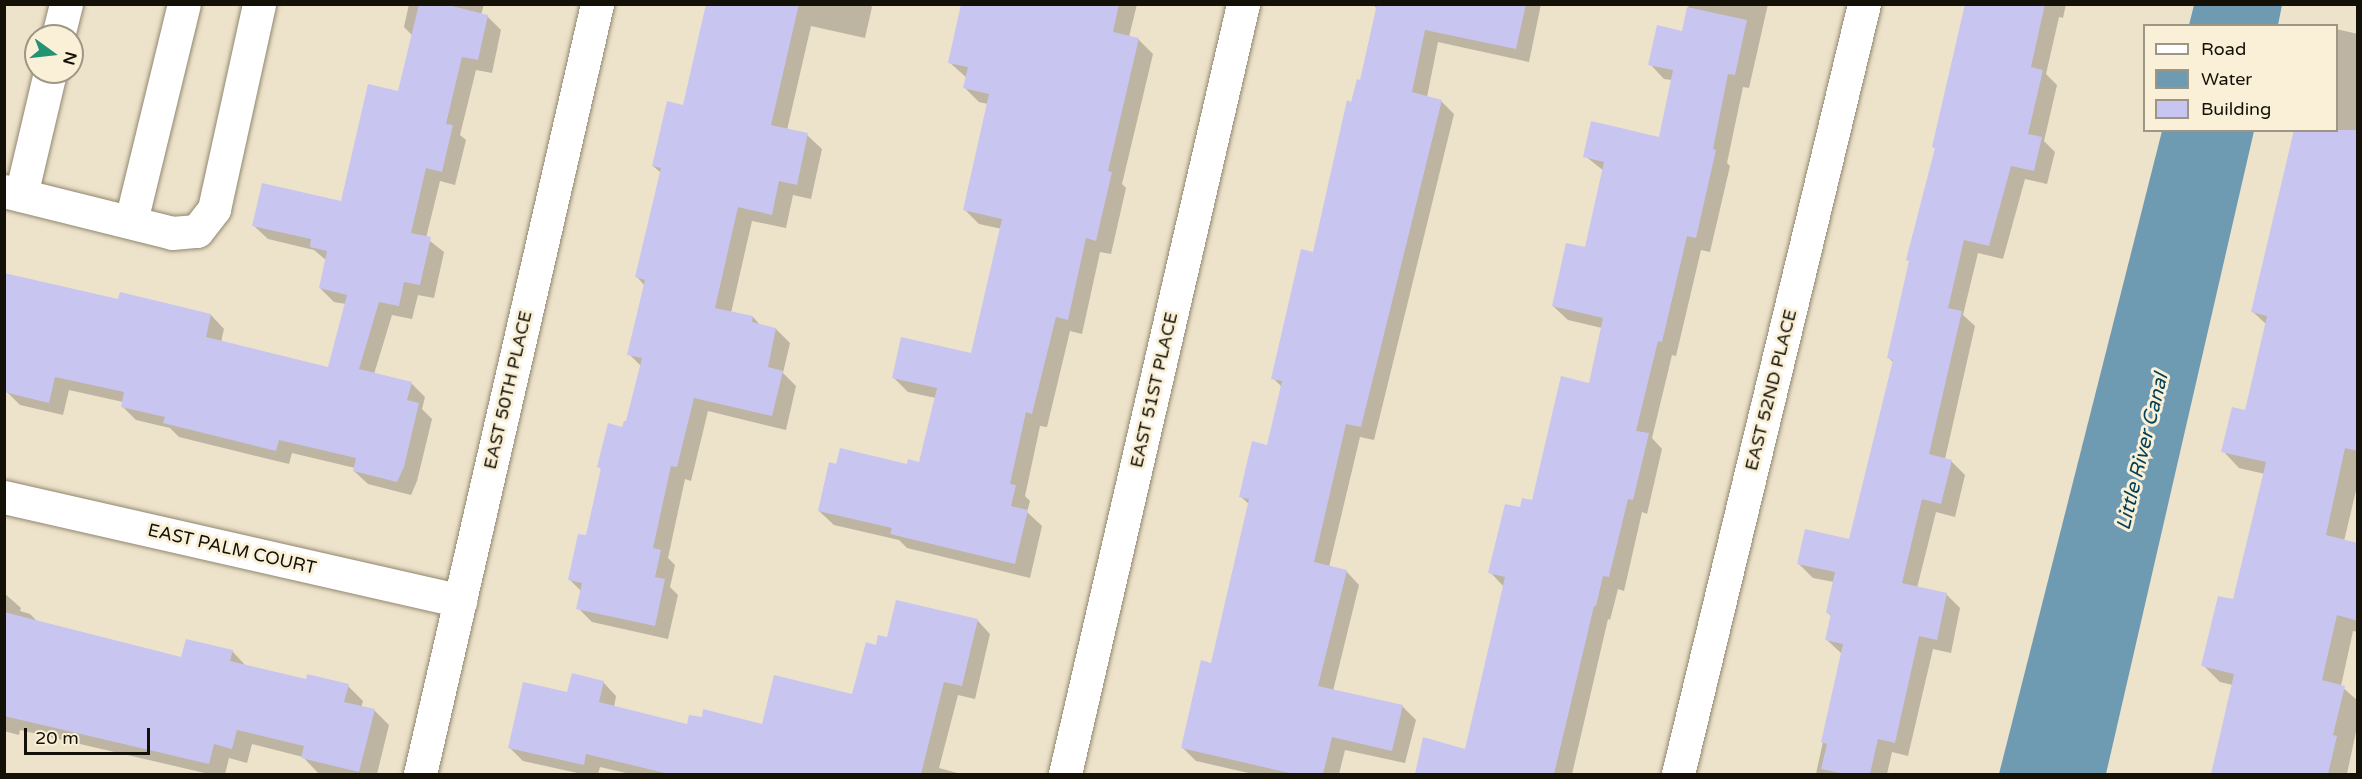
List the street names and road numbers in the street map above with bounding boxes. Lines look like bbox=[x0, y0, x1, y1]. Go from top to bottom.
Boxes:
street label: EAST 52ND PLACE bbox=[1741, 307, 1801, 473]
street label: EAST 50TH PLACE bbox=[479, 309, 537, 471]
street label: EAST 51ST PLACE bbox=[1126, 310, 1182, 470]
street label: EAST PALM COURT bbox=[146, 519, 318, 579]

